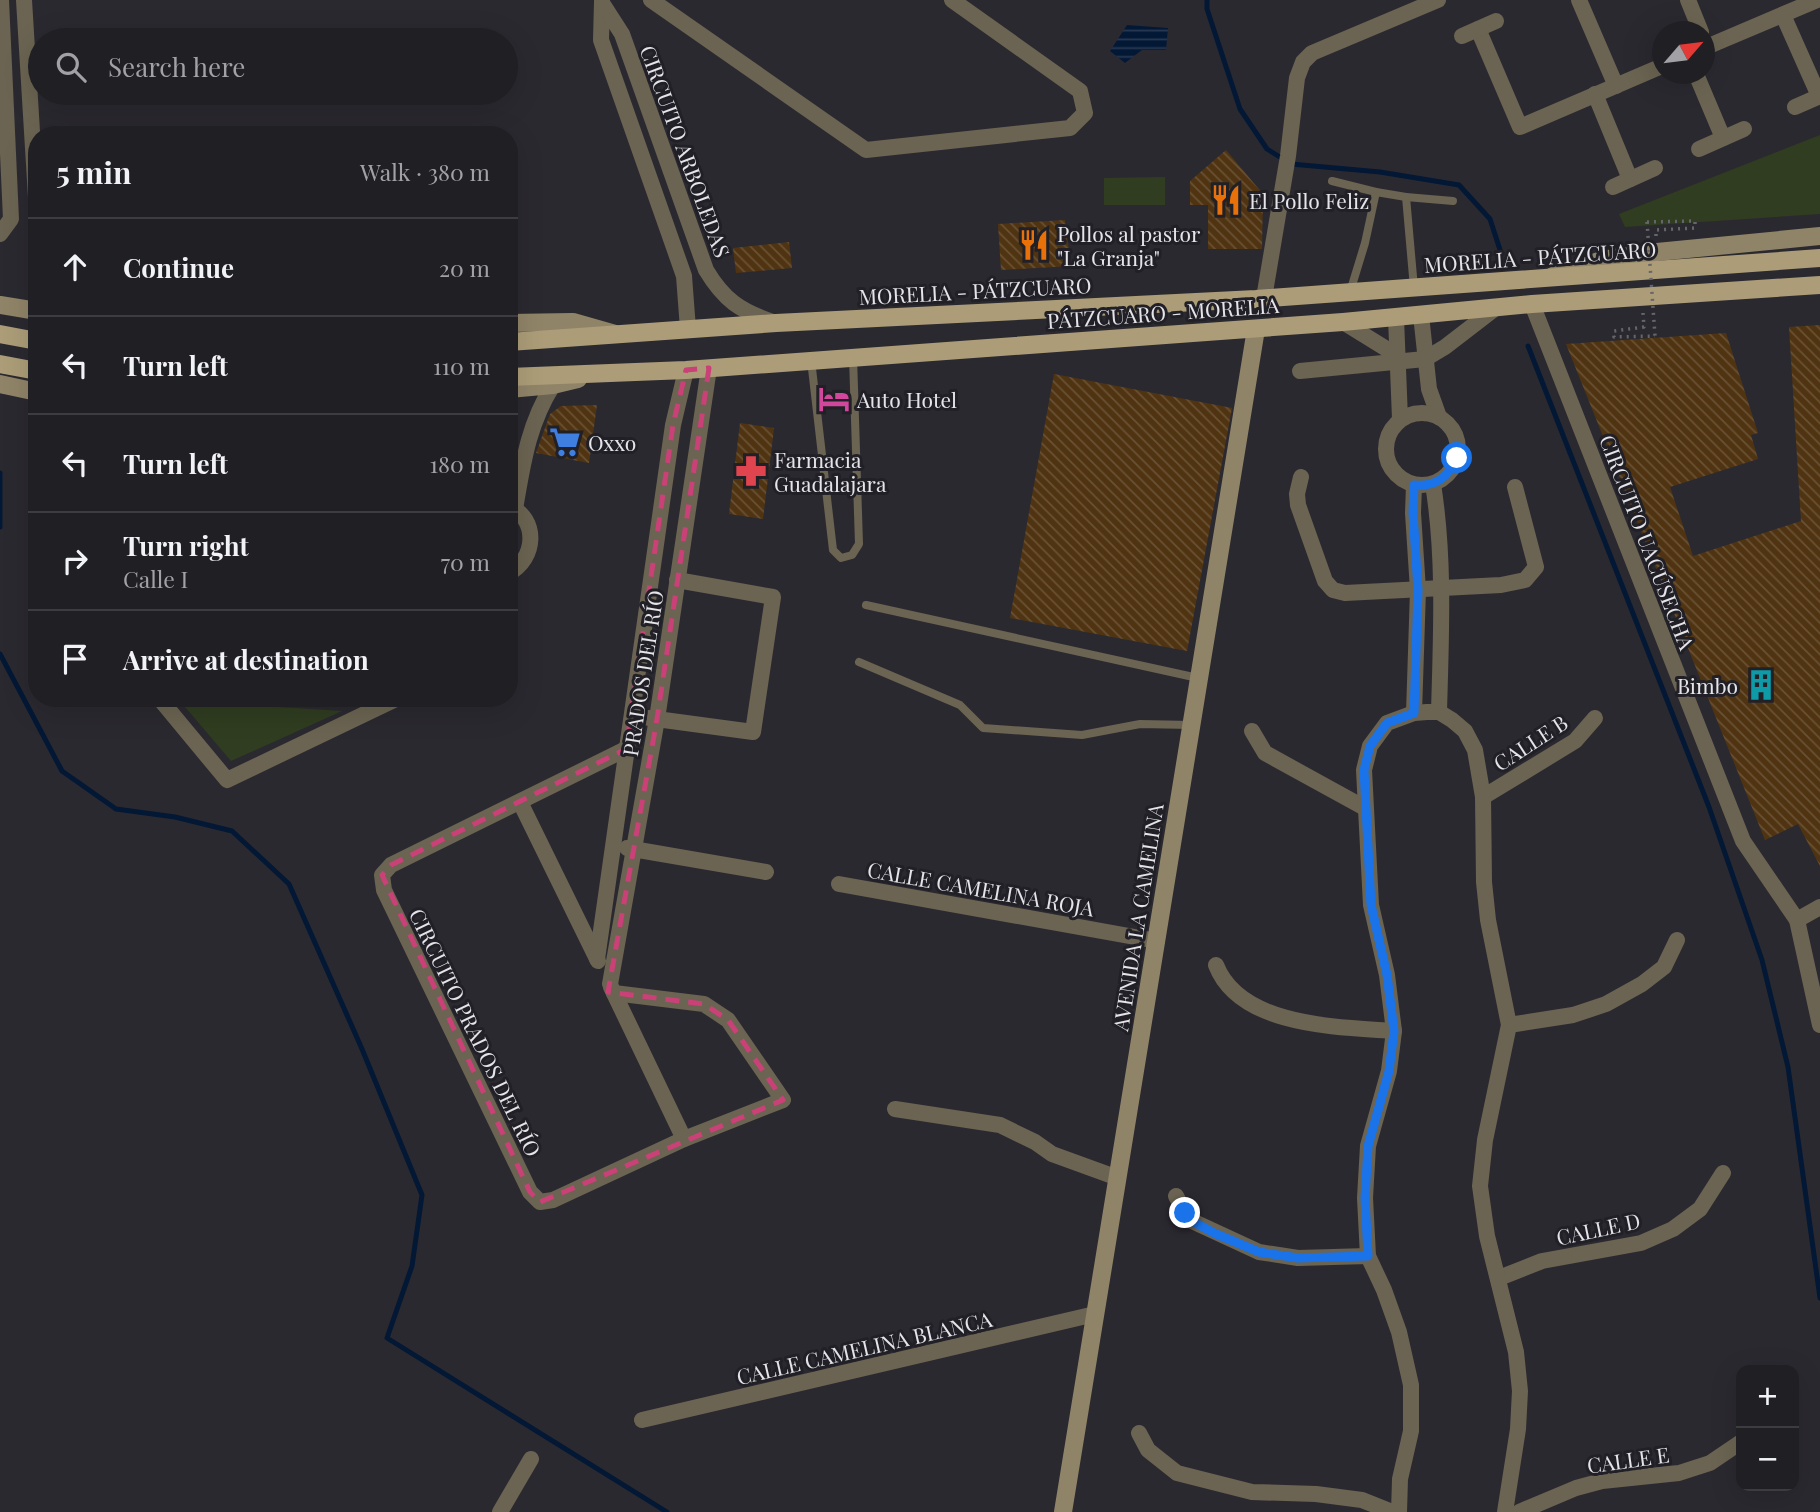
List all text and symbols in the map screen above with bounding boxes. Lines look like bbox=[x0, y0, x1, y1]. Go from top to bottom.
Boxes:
north arrow bbox=[1652, 21, 1715, 84]
search box bbox=[28, 28, 518, 105]
street label: CIRCUITO ARBOLEDAS bbox=[635, 41, 737, 261]
icon: search bbox=[52, 48, 90, 86]
text: Search here bbox=[108, 49, 245, 84]
text: 5 min bbox=[56, 152, 131, 192]
text: Walk · 380 m bbox=[360, 156, 490, 187]
restaurant icon: El Pollo Feliz bbox=[1209, 183, 1243, 217]
place label: El Pollo Feliz bbox=[1249, 186, 1369, 214]
place label: Pollos al pastor "La Granja" bbox=[1057, 219, 1201, 271]
restaurant icon: Pollos al pastor "La Granja" bbox=[1017, 228, 1051, 262]
street label: MORELIA - PÁTZCUARO bbox=[1423, 234, 1657, 278]
icon: ahead bbox=[56, 248, 94, 286]
text: Continue bbox=[123, 250, 234, 285]
text: 20 m bbox=[439, 252, 490, 283]
street label: MORELIA - PÁTZCUARO bbox=[858, 270, 1092, 310]
street label: PÁTZCUARO - MORELIA bbox=[1046, 290, 1281, 334]
icon: left bbox=[56, 346, 94, 384]
text: Turn left bbox=[123, 348, 228, 383]
text: 110 m bbox=[433, 350, 490, 381]
hotel icon: Auto Hotel bbox=[817, 382, 851, 416]
place label: Auto Hotel bbox=[856, 385, 957, 413]
supermarket icon: Oxxo bbox=[548, 425, 582, 459]
place label: Oxxo bbox=[588, 428, 636, 456]
street label: CIRCUITO UACÚSECHA bbox=[1594, 430, 1702, 654]
route start bbox=[1441, 442, 1472, 473]
icon: left bbox=[56, 444, 94, 482]
place label: Farmacia Guadalajara bbox=[774, 445, 887, 497]
text: Turn left bbox=[123, 446, 228, 481]
text: 180 m bbox=[430, 448, 490, 479]
pharmacy icon: Farmacia Guadalajara bbox=[734, 454, 768, 488]
text: Turn right bbox=[123, 528, 249, 563]
icon: right bbox=[56, 542, 94, 580]
text: 70 m bbox=[441, 546, 490, 577]
text: Calle I bbox=[123, 563, 188, 594]
street label: PRADOS DEL RÍO bbox=[615, 588, 669, 758]
icon: arrive bbox=[56, 640, 94, 678]
text: Arrive at destination bbox=[123, 642, 369, 677]
building icon: Bimbo bbox=[1744, 668, 1778, 702]
place label: Bimbo bbox=[1677, 671, 1738, 699]
street label: CALLE B bbox=[1488, 708, 1572, 776]
street label: AVENIDA LA CAMELINA bbox=[1105, 801, 1169, 1034]
street label: CALLE CAMELINA ROJA bbox=[865, 854, 1097, 922]
street label: CIRCUITO PRADOS DEL RÍO bbox=[404, 903, 548, 1161]
route end bbox=[1169, 1197, 1200, 1228]
street label: CALLE D bbox=[1553, 1205, 1643, 1251]
street label: CALLE CAMELINA BLANCA bbox=[734, 1304, 995, 1390]
map controls bbox=[1736, 1365, 1799, 1491]
button: + bbox=[1736, 1365, 1799, 1428]
button: − bbox=[1736, 1428, 1799, 1491]
street label: CALLE E bbox=[1585, 1439, 1671, 1479]

